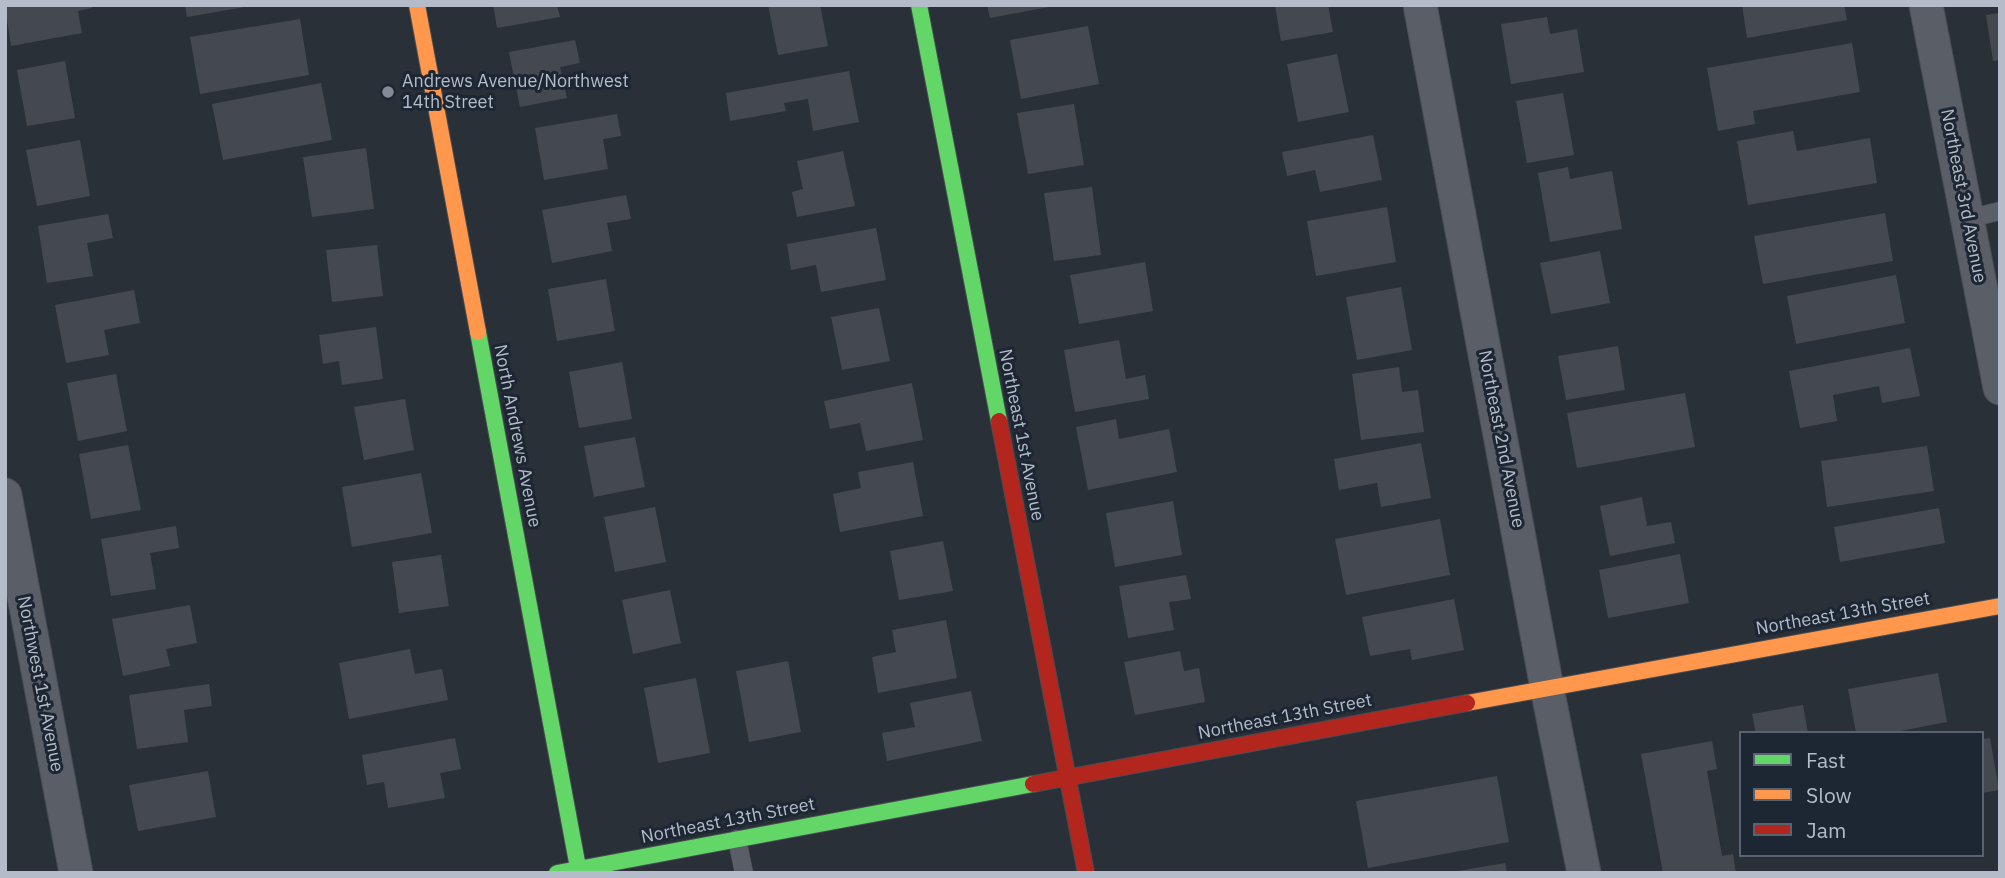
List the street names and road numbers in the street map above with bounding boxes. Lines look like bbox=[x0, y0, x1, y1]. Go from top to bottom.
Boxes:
street label: Northeast 3rd Avenue bbox=[1936, 107, 1990, 285]
street label: North Andrews Avenue bbox=[489, 343, 545, 529]
street label: Northeast 1st Avenue bbox=[994, 347, 1048, 523]
street label: Northeast 2nd Avenue bbox=[1473, 348, 1529, 530]
street label: Northeast 13th Street bbox=[1754, 588, 1932, 640]
street label: Northwest 1st Avenue bbox=[12, 594, 68, 774]
street label: Northeast 13th Street bbox=[1196, 690, 1374, 744]
street label: Northeast 13th Street bbox=[639, 794, 817, 848]

